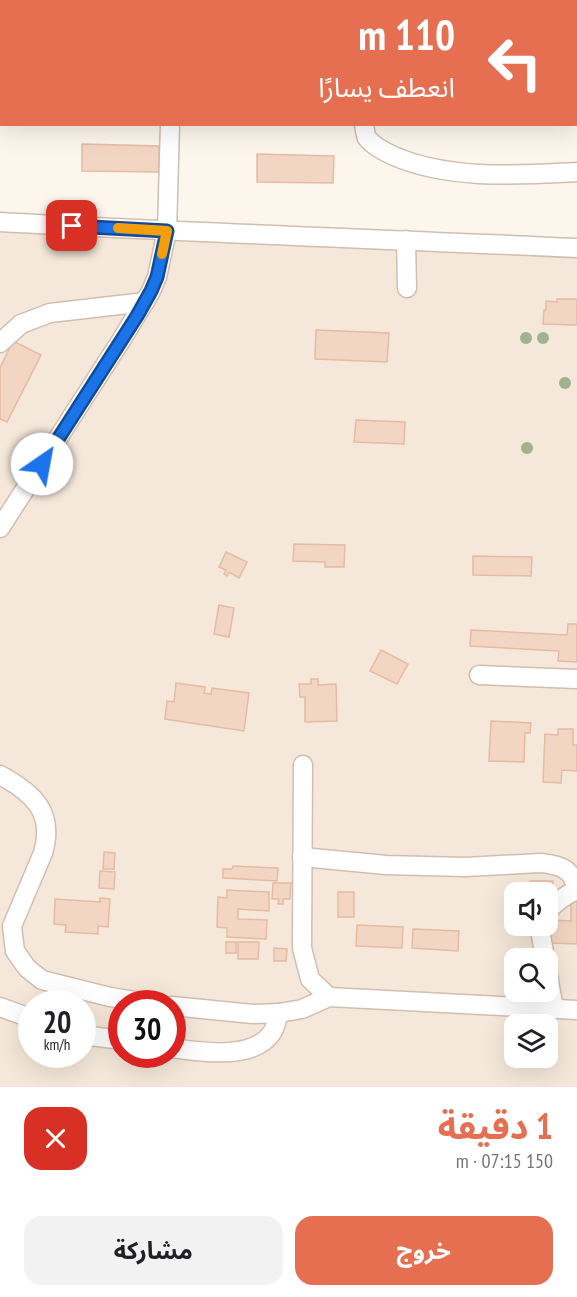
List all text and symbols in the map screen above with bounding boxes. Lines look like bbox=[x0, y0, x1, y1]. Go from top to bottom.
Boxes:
text: 110 m bbox=[358, 7, 455, 62]
icon: left bbox=[476, 24, 554, 102]
text: انعطف يسارًا bbox=[318, 70, 455, 104]
pin bbox=[46, 200, 97, 251]
icon: arrive bbox=[55, 209, 88, 242]
position arrow bbox=[10, 432, 74, 496]
map controls bbox=[504, 882, 558, 1068]
button: sound bbox=[504, 882, 558, 936]
button: search bbox=[504, 948, 558, 1002]
speed limit sign: 30 bbox=[108, 990, 186, 1068]
text: 20 bbox=[43, 1002, 71, 1041]
button: layers bbox=[504, 1014, 558, 1068]
text: km/h bbox=[44, 1035, 70, 1054]
text: 1 دقيقة bbox=[438, 1102, 553, 1149]
button: close bbox=[24, 1107, 87, 1170]
text: 150 m · 07:15 bbox=[456, 1148, 553, 1174]
button: مشاركة bbox=[24, 1216, 283, 1285]
button: خروج bbox=[295, 1216, 553, 1285]

